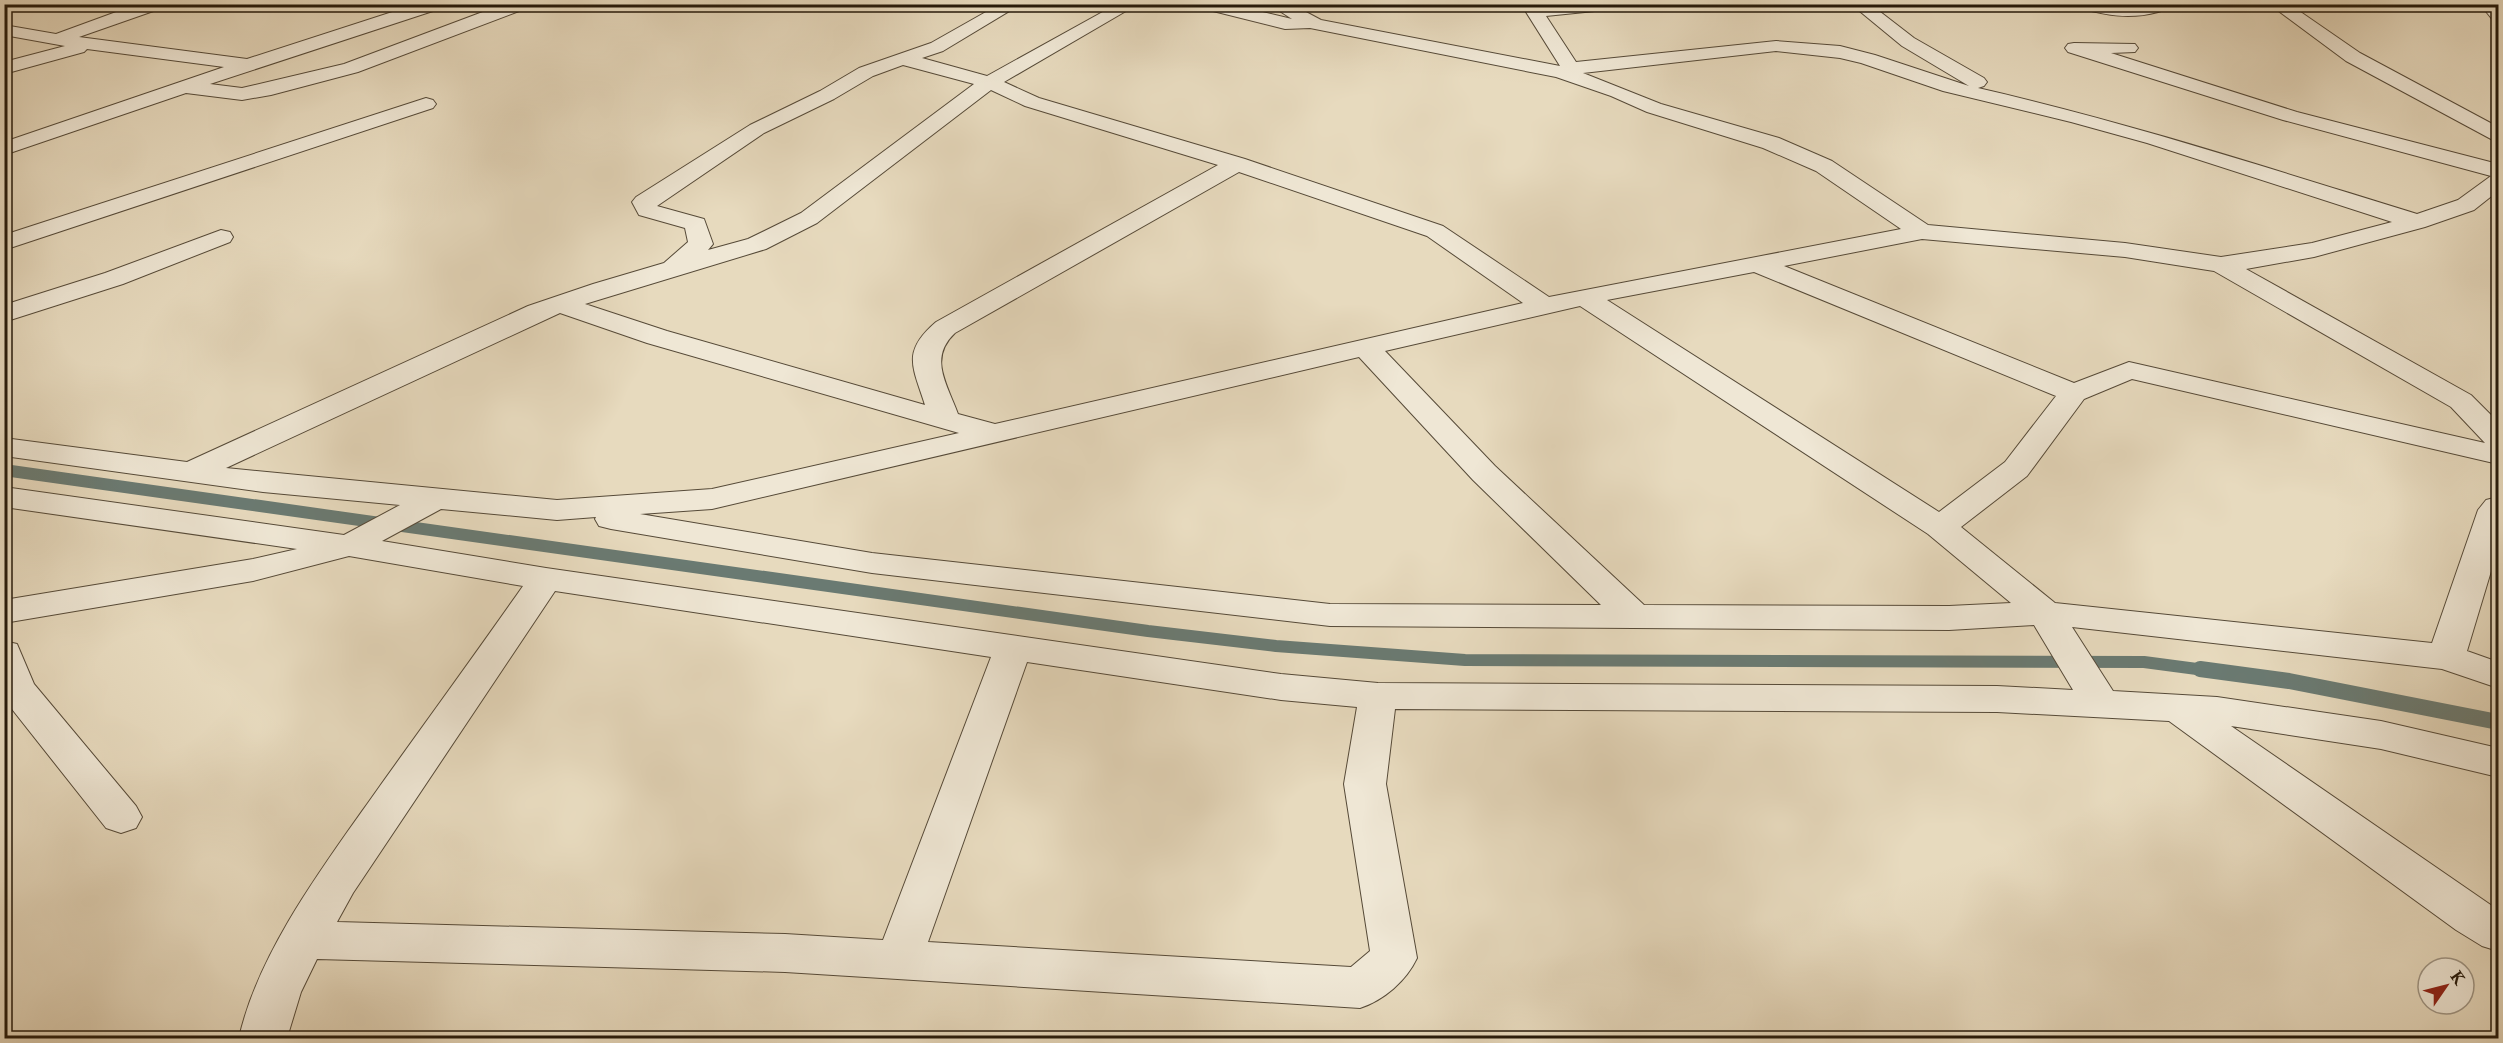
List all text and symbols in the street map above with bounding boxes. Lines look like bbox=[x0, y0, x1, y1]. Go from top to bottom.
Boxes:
north arrow bbox=[2416, 956, 2476, 1016]
text: K bbox=[2447, 967, 2470, 989]

